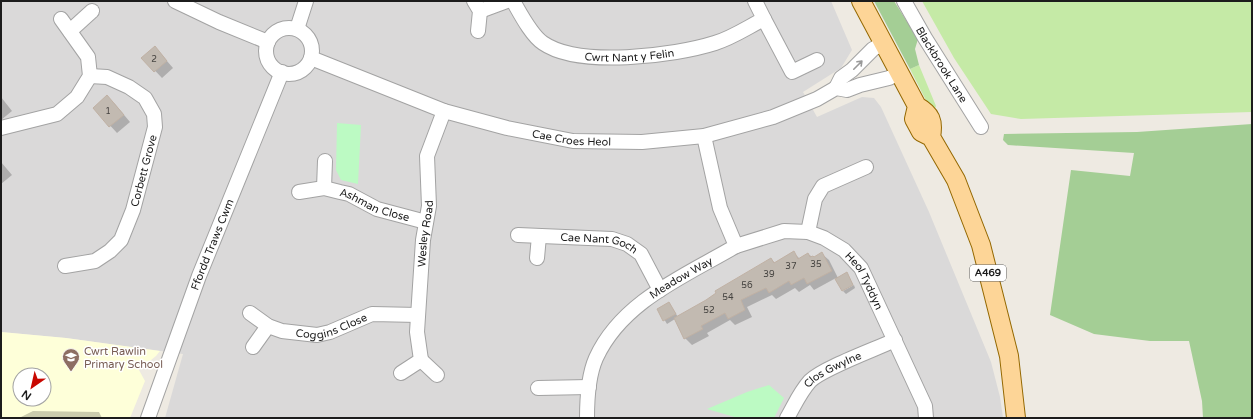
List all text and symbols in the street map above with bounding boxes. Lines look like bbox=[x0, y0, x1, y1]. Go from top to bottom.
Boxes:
street label: Blackbrook Lane bbox=[913, 24, 970, 105]
street label: Cwrt Nant y Felin bbox=[584, 46, 675, 64]
house number: 2 bbox=[151, 54, 157, 65]
one-way arrow bbox=[853, 60, 863, 70]
house number: 1 bbox=[105, 106, 111, 117]
street label: Cae Croes Heol bbox=[531, 127, 611, 148]
street label: Corbett Grove bbox=[128, 133, 159, 208]
street label: Ashman Close bbox=[338, 186, 411, 224]
street label: Ffordd Traws Cwm bbox=[188, 197, 236, 292]
street label: Wesley Road bbox=[415, 200, 436, 267]
street label: Cae Nant Goch bbox=[560, 230, 640, 256]
street label: Heol Tyddyn bbox=[843, 249, 886, 312]
street label: Meadow Way bbox=[647, 254, 715, 301]
house number: 35 bbox=[810, 259, 822, 270]
house number: 37 bbox=[785, 261, 797, 272]
road number: A469 bbox=[970, 265, 1006, 281]
house number: 39 bbox=[763, 269, 775, 280]
house number: 56 bbox=[741, 280, 753, 291]
house number: 54 bbox=[722, 292, 734, 303]
house number: 52 bbox=[703, 305, 715, 316]
street label: Coggins Close bbox=[295, 310, 369, 341]
place label: Cwrt Rawlin Primary School bbox=[84, 345, 163, 371]
school or university icon: Cwrt Rawlin Primary School bbox=[61, 347, 81, 372]
street label: Clos Gwylne bbox=[801, 349, 863, 390]
north arrow bbox=[12, 367, 52, 407]
text: N bbox=[19, 387, 34, 403]

